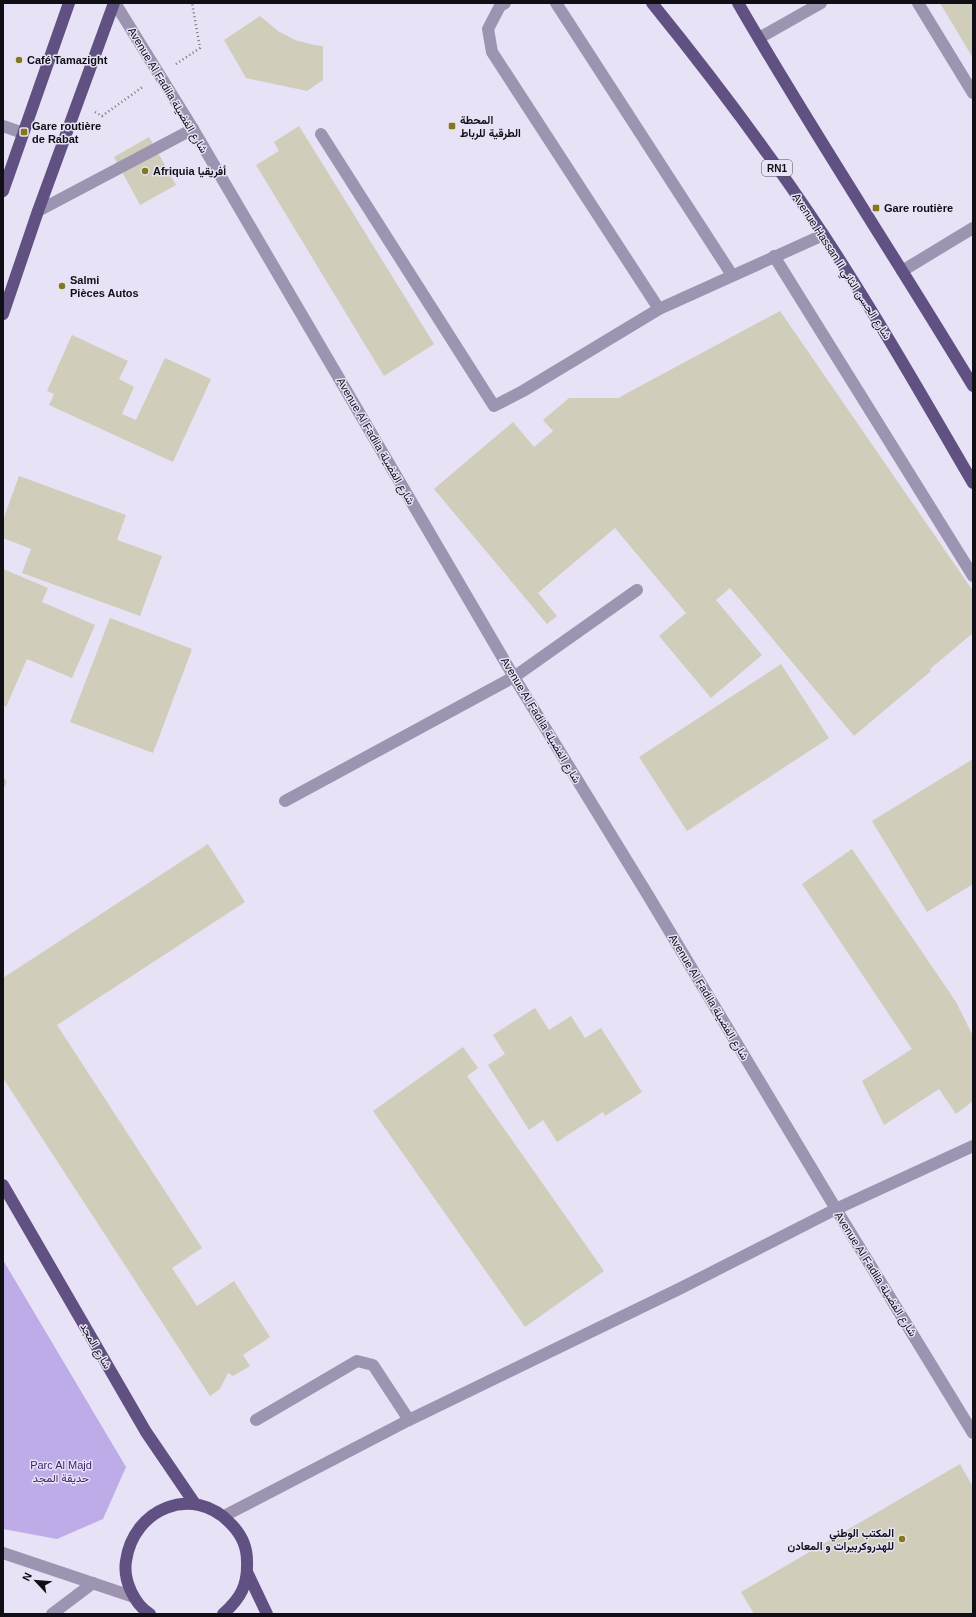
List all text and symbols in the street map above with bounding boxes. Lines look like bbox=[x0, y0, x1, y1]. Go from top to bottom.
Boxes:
street label: Avenue Al Fadila شارع الفضيلة bbox=[124, 25, 211, 156]
place label: Café Tamazight bbox=[27, 54, 108, 66]
marker: Café Tamazight bbox=[14, 55, 24, 65]
place label: المحطة الطرقية للرباط bbox=[460, 114, 521, 140]
place label: Gare routière de Rabat bbox=[32, 120, 101, 145]
marker: المحطة الطرقية للرباط bbox=[447, 121, 457, 131]
marker: Gare routière de Rabat bbox=[19, 127, 29, 137]
road number: RN1 bbox=[762, 160, 792, 176]
place label: Afriquia أفريقيا bbox=[153, 165, 226, 178]
marker: Afriquia أفريقيا bbox=[140, 166, 150, 176]
street label: Avenue Hassan II شارع الحسن الثاني bbox=[787, 191, 894, 344]
place label: Gare routière bbox=[884, 202, 953, 214]
marker: Gare routière bbox=[871, 203, 881, 213]
place label: Salmi Pièces Autos bbox=[70, 274, 139, 299]
marker: Salmi Pièces Autos bbox=[57, 281, 67, 291]
street label: Avenue Al Fadila شارع الفضيلة bbox=[333, 375, 417, 508]
street label: Avenue Al Fadila شارع الفضيلة bbox=[497, 655, 584, 786]
street label: Avenue Al Fadila شارع الفضيلة bbox=[665, 932, 752, 1063]
street label: Avenue Al Fadila شارع الفضيلة bbox=[831, 1210, 920, 1340]
street label: شارع المجد bbox=[76, 1321, 114, 1372]
park label: Parc Al Majd حديقة المجد bbox=[30, 1459, 92, 1485]
place label: المكتب الوطني للهدروكربيرات و المعادن bbox=[788, 1527, 894, 1553]
marker: المكتب الوطني للهدروكربيرات و المعادن bbox=[897, 1534, 907, 1544]
north arrow bbox=[16, 1561, 56, 1601]
text: N bbox=[20, 1570, 34, 1583]

